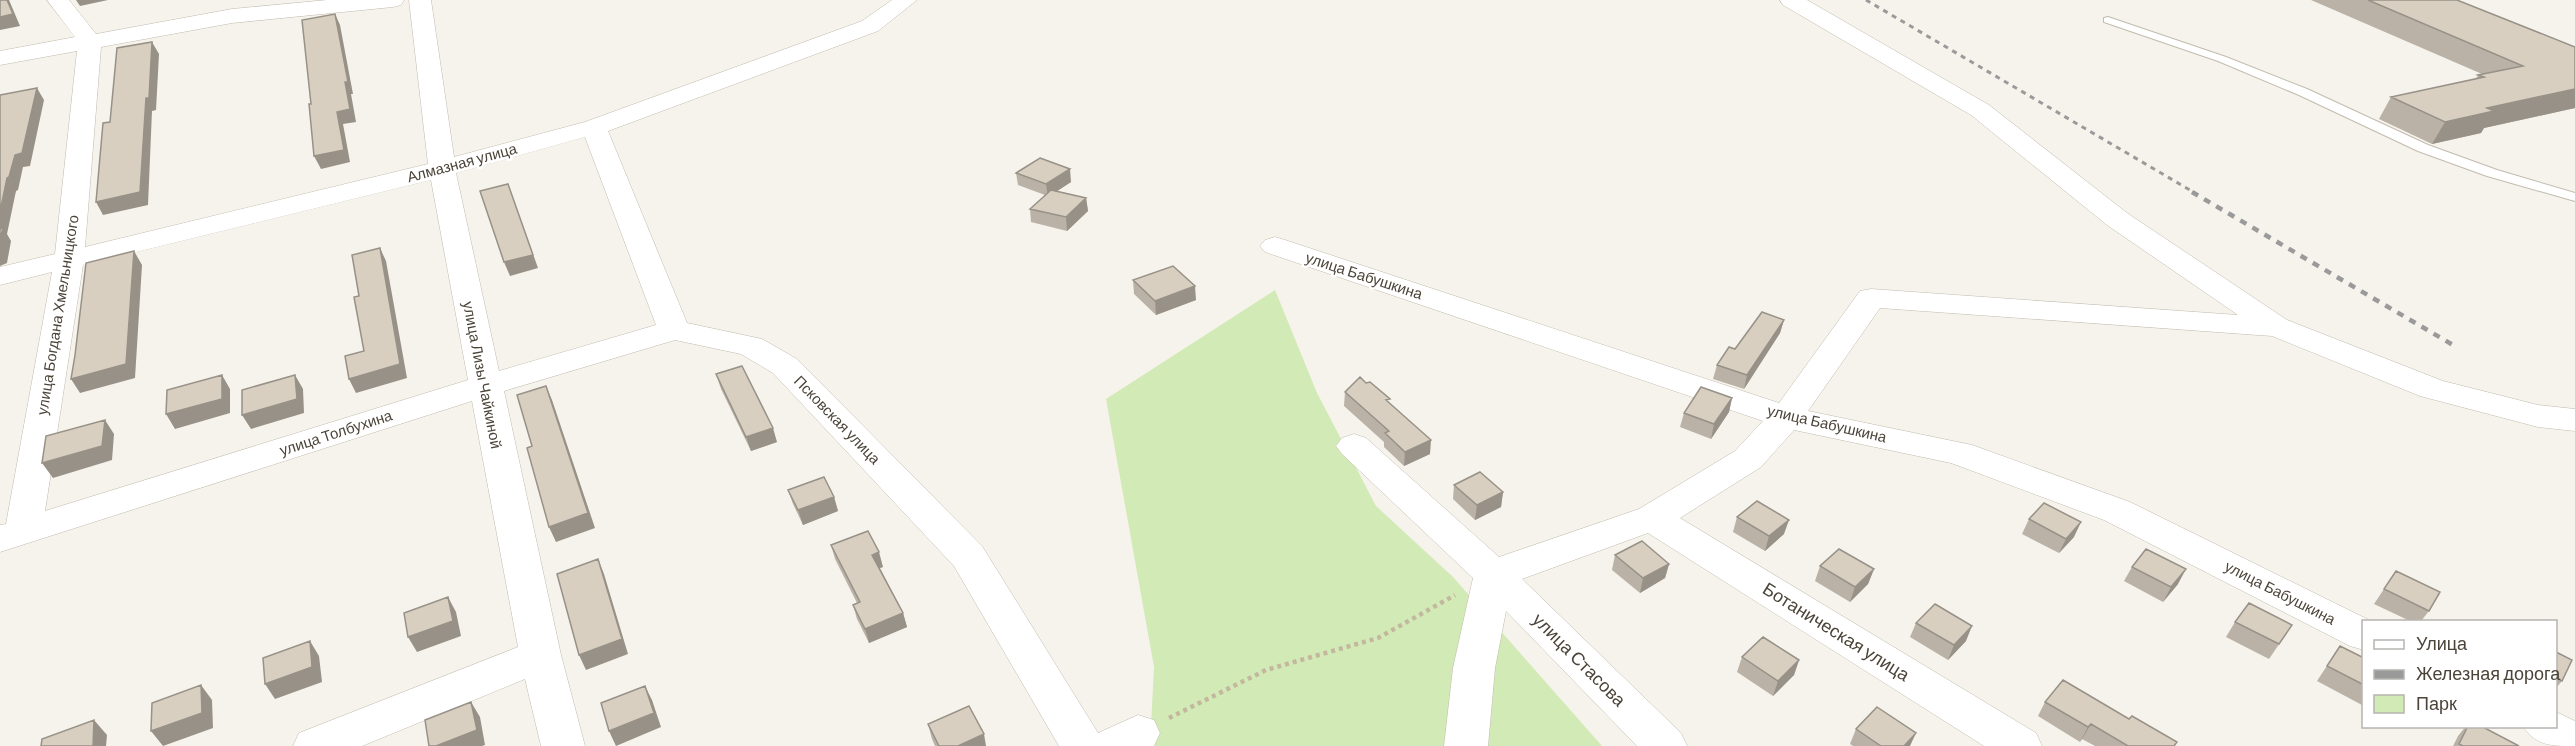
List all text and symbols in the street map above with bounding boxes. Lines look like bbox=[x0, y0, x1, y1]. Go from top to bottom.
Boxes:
street label: Алмазная улица bbox=[405, 139, 519, 185]
street label: улица Богдана Хмельницкого bbox=[32, 213, 82, 416]
street label: улица Бабушкина bbox=[1304, 248, 1426, 303]
street label: улица Лизы Чайкиной bbox=[460, 300, 506, 450]
street label: Псковская улица bbox=[791, 371, 885, 468]
street label: улица Бабушкина bbox=[1766, 401, 1889, 446]
street label: улица Толбухина bbox=[277, 405, 395, 459]
street label: улица Бабушкина bbox=[2222, 556, 2339, 628]
street label: Ботаническая улица bbox=[1759, 577, 1915, 686]
street label: улица Стасова bbox=[1529, 608, 1632, 711]
legend bbox=[2362, 620, 2557, 728]
text: Улица bbox=[2416, 632, 2468, 654]
text: Железная дорога bbox=[2416, 662, 2561, 684]
text: Парк bbox=[2416, 692, 2457, 714]

